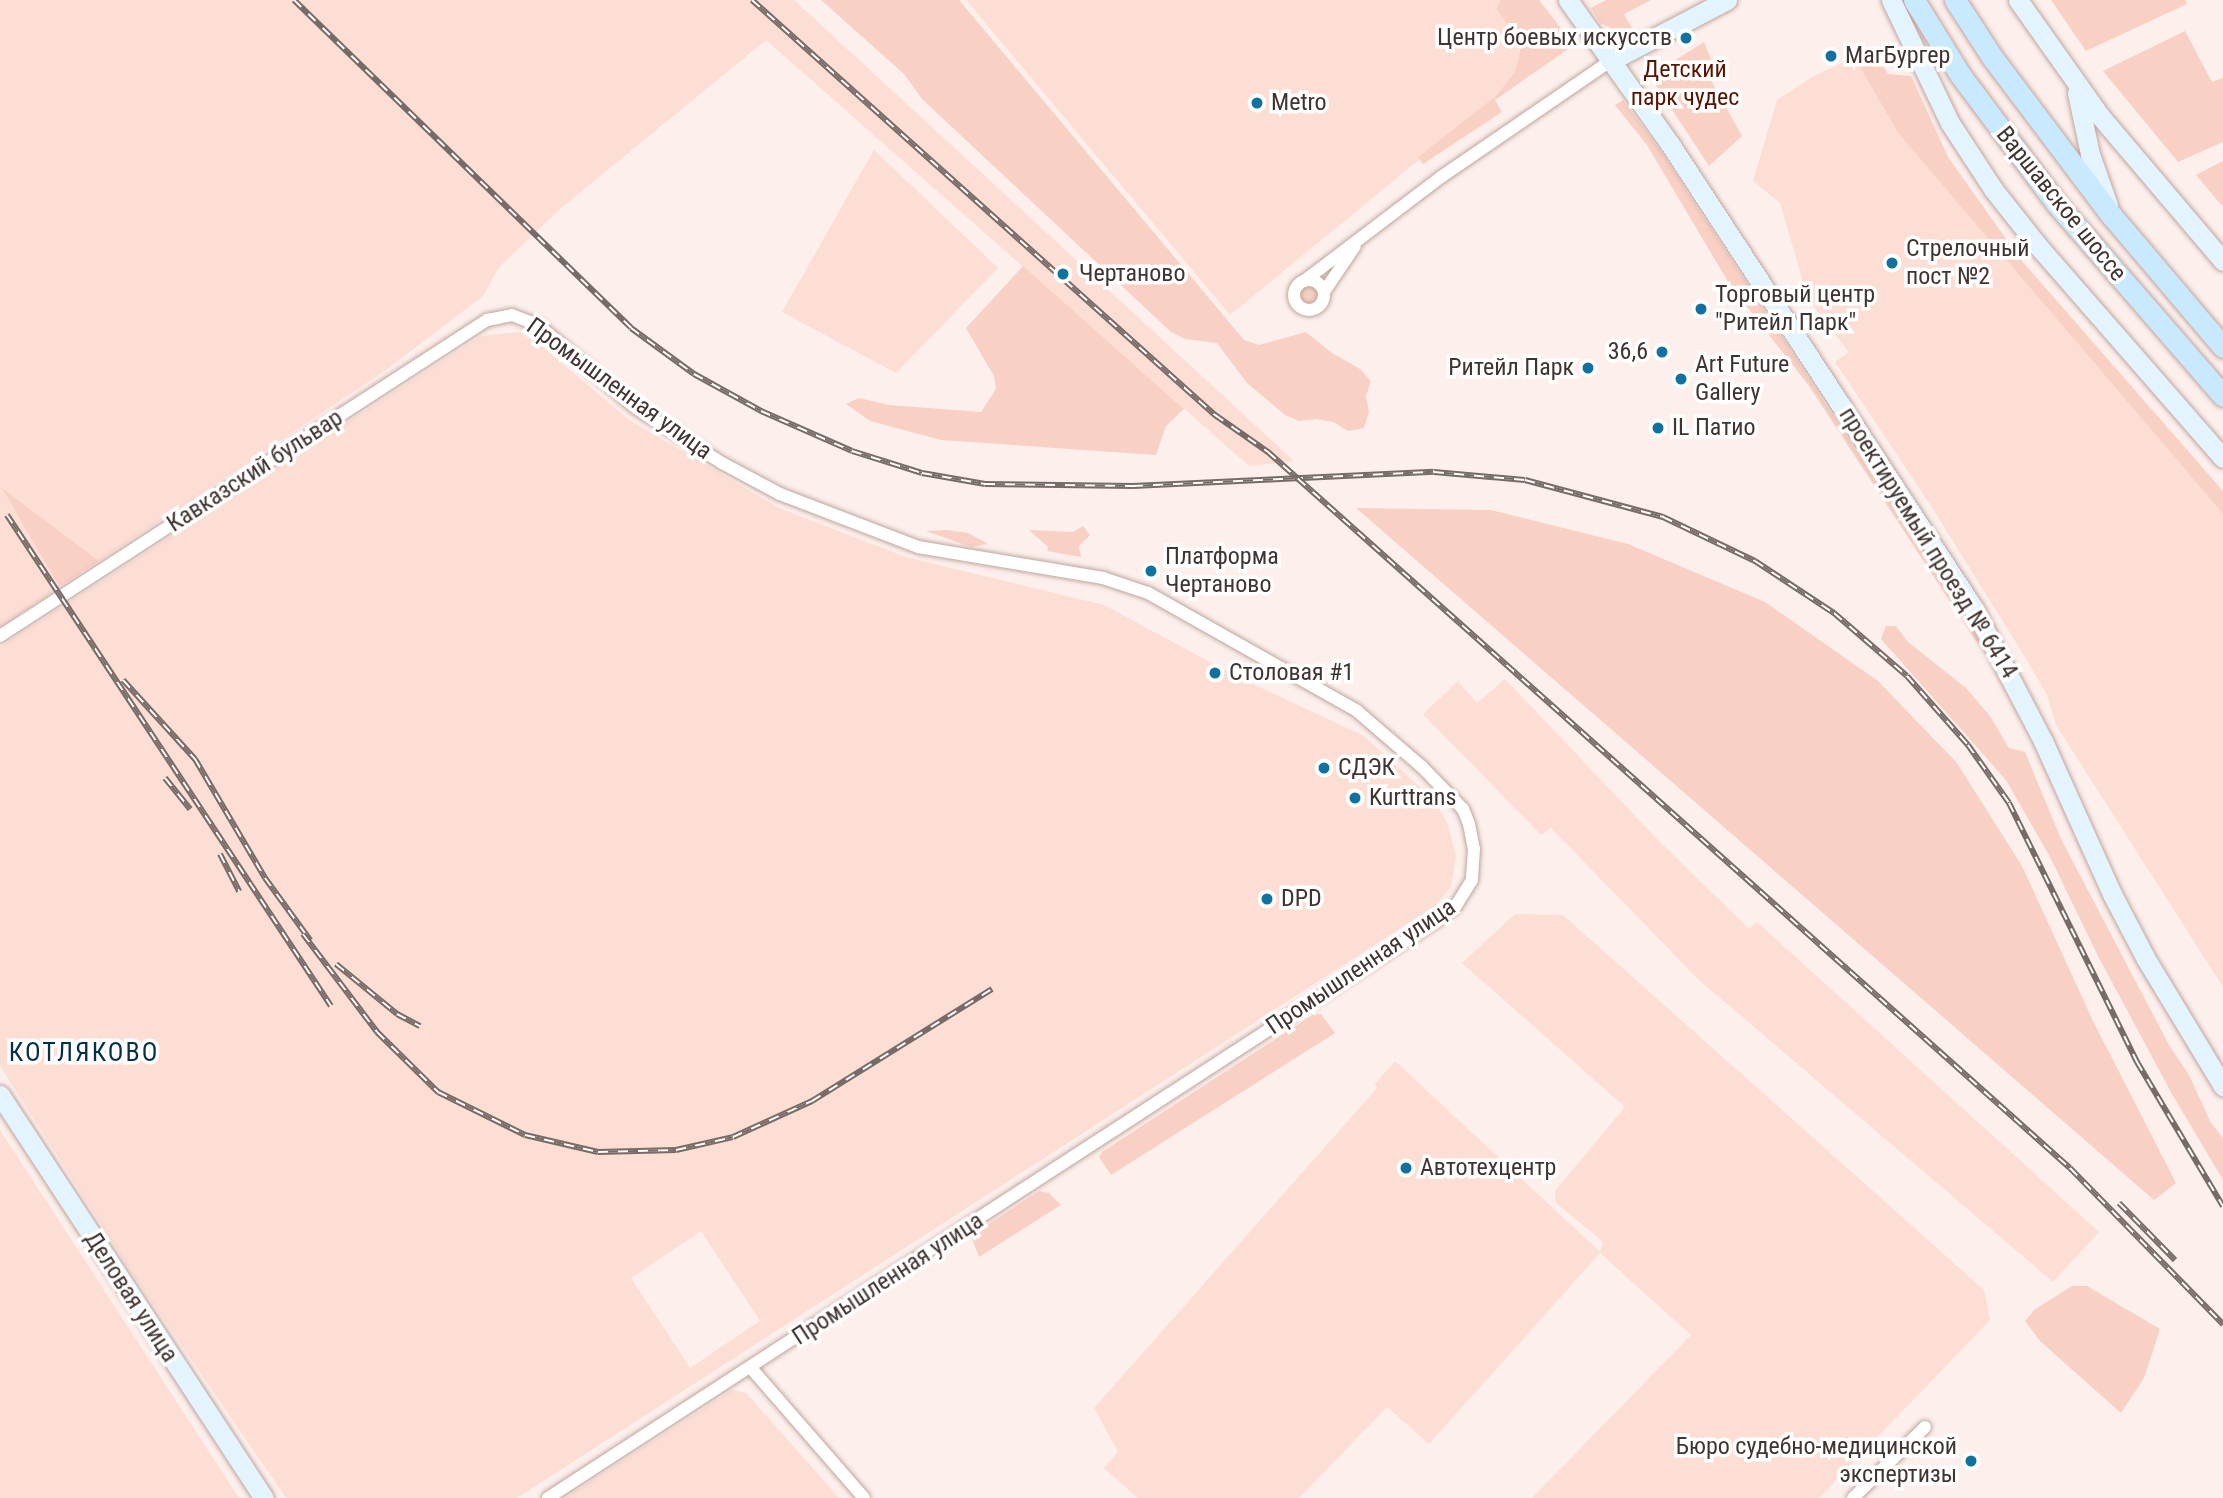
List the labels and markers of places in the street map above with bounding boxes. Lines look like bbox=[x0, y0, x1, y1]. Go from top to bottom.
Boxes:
place label: Центр боевых искусств bbox=[1437, 24, 1672, 52]
marker: Центр боевых искусств bbox=[1678, 30, 1694, 46]
place label: МагБургер bbox=[1845, 42, 1950, 70]
marker: МагБургер bbox=[1823, 48, 1839, 64]
place label: Metro bbox=[1271, 89, 1327, 117]
marker: Metro bbox=[1249, 95, 1265, 111]
place label: Стрелочный пост №2 bbox=[1906, 235, 2029, 291]
marker: Стрелочный пост №2 bbox=[1884, 255, 1900, 271]
place label: Чертаново bbox=[1079, 260, 1185, 288]
marker: Чертаново bbox=[1053, 264, 1073, 284]
place label: Торговый центр "Ритейл Парк" bbox=[1715, 281, 1875, 337]
marker: Торговый центр "Ритейл Парк" bbox=[1693, 301, 1709, 317]
place label: 36,6 bbox=[1608, 338, 1648, 366]
marker: 36,6 bbox=[1654, 344, 1670, 360]
place label: Art Future Gallery bbox=[1695, 351, 1789, 407]
place label: Ритейл Парк bbox=[1448, 354, 1574, 382]
marker: Ритейл Парк bbox=[1580, 360, 1596, 376]
marker: Art Future Gallery bbox=[1673, 371, 1689, 387]
place label: IL Патио bbox=[1672, 414, 1756, 442]
marker: IL Патио bbox=[1650, 420, 1666, 436]
place label: Платформа Чертаново bbox=[1165, 543, 1279, 599]
marker: Платформа Чертаново bbox=[1143, 563, 1159, 579]
place label: Столовая #1 bbox=[1229, 659, 1354, 687]
marker: Столовая #1 bbox=[1207, 665, 1223, 681]
place label: СДЭК bbox=[1338, 754, 1395, 782]
marker: СДЭК bbox=[1316, 760, 1332, 776]
place label: Kurttrans bbox=[1369, 784, 1456, 812]
marker: Kurttrans bbox=[1347, 790, 1363, 806]
place label: DPD bbox=[1281, 885, 1322, 913]
marker: DPD bbox=[1259, 891, 1275, 907]
place label: Автотехцентр bbox=[1420, 1154, 1556, 1182]
marker: Автотехцентр bbox=[1398, 1160, 1414, 1176]
place label: Бюро судебно-медицинской экспертизы bbox=[1676, 1433, 1957, 1489]
marker: Бюро судебно-медицинской экспертизы bbox=[1963, 1453, 1979, 1469]

